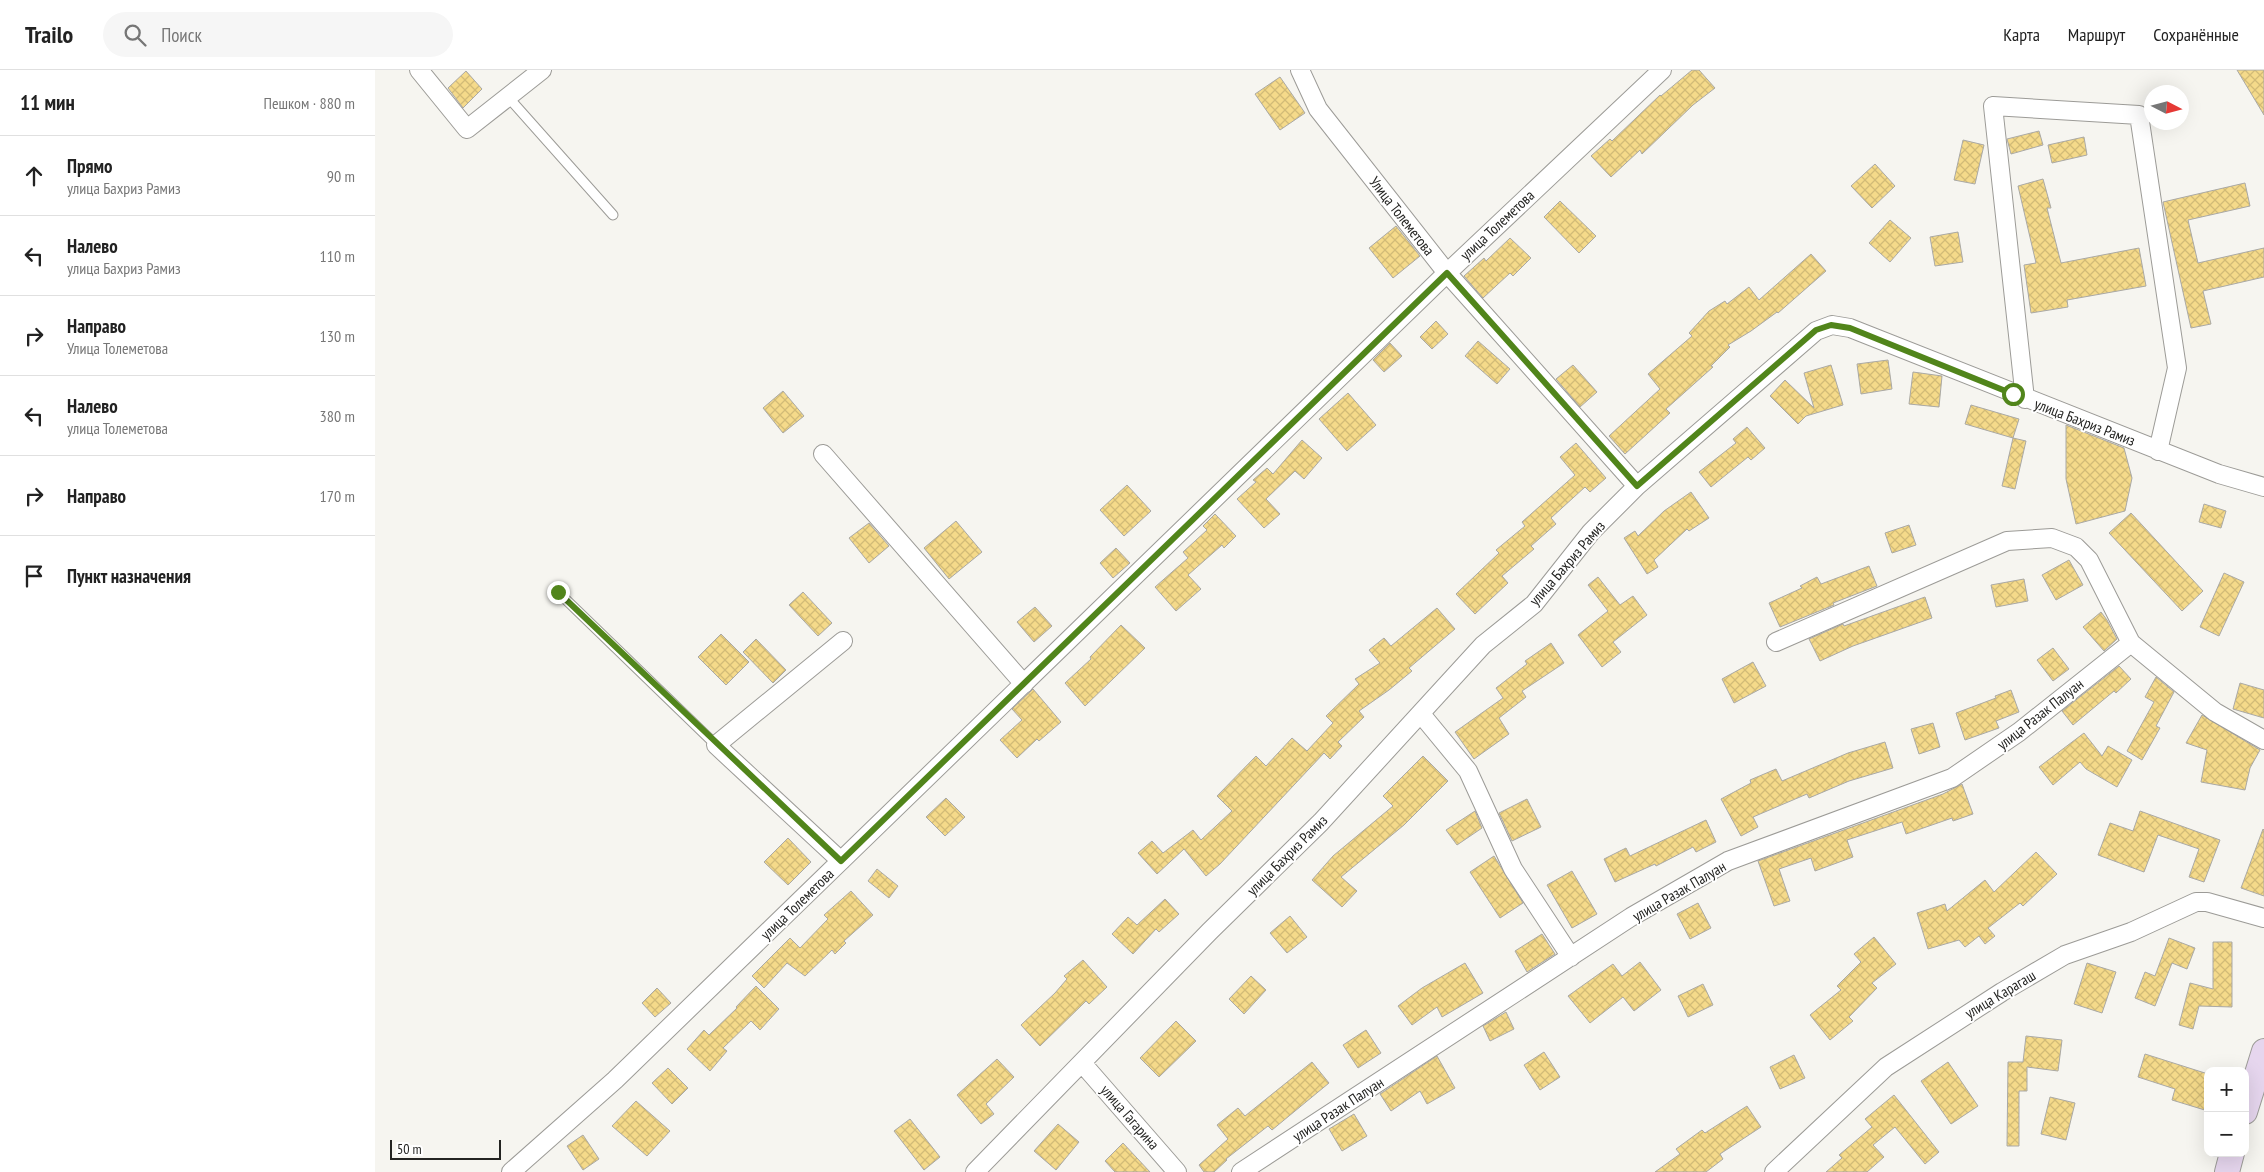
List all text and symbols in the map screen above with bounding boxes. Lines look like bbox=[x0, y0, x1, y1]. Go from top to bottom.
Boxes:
search box bbox=[103, 12, 453, 57]
text: Trailo bbox=[25, 19, 73, 50]
icon: search bbox=[121, 21, 149, 49]
text: Поиск bbox=[161, 23, 202, 47]
text: Карта bbox=[2003, 23, 2040, 46]
text: Маршрут bbox=[2068, 23, 2125, 46]
text: Сохранённые bbox=[2153, 23, 2239, 46]
north arrow bbox=[2144, 85, 2189, 130]
text: 11 мин bbox=[20, 89, 75, 116]
text: Пешком · 880 m bbox=[264, 93, 355, 113]
text: Прямо bbox=[67, 154, 112, 178]
icon: ahead bbox=[20, 162, 48, 190]
text: 90 m bbox=[327, 166, 355, 186]
street label: Улица Толеметова bbox=[1365, 173, 1439, 259]
text: улица Бахриз Рамиз bbox=[67, 178, 181, 198]
street label: улица Толеметова bbox=[1456, 186, 1538, 264]
text: Налево bbox=[67, 234, 118, 258]
icon: left bbox=[20, 242, 48, 270]
text: 110 m bbox=[320, 246, 355, 266]
text: улица Бахриз Рамиз bbox=[67, 258, 181, 278]
text: Направо bbox=[67, 314, 126, 338]
icon: right bbox=[20, 322, 48, 350]
text: 130 m bbox=[320, 326, 355, 346]
text: Улица Толеметова bbox=[67, 338, 168, 358]
route start bbox=[2002, 383, 2025, 406]
text: Налево bbox=[67, 394, 118, 418]
street label: улица Бахриз Рамиз bbox=[2032, 394, 2138, 450]
icon: left bbox=[20, 402, 48, 430]
text: 380 m bbox=[320, 406, 355, 426]
text: улица Толеметова bbox=[67, 418, 168, 438]
icon: right bbox=[20, 482, 48, 510]
text: Направо bbox=[67, 484, 126, 508]
text: 170 m bbox=[320, 486, 355, 506]
street label: улица Бахриз Рамиз bbox=[1525, 517, 1609, 609]
icon: arrive bbox=[20, 562, 48, 590]
text: Пункт назначения bbox=[67, 564, 191, 588]
route end bbox=[547, 581, 570, 604]
street label: улица Разак Палуан bbox=[1993, 674, 2087, 754]
street label: улица Бахриз Рамиз bbox=[1243, 811, 1331, 899]
street label: улица Разак Палуан bbox=[1629, 857, 1729, 925]
street label: улица Толеметова bbox=[756, 864, 838, 944]
street label: улица Карагаш bbox=[1961, 965, 2039, 1023]
map controls bbox=[2204, 1067, 2249, 1157]
button: + bbox=[2204, 1067, 2249, 1112]
street label: улица Разак Палуан bbox=[1289, 1073, 1387, 1145]
street label: улица Гагарина bbox=[1097, 1081, 1163, 1153]
button: − bbox=[2204, 1112, 2249, 1157]
scale bar bbox=[390, 1137, 501, 1160]
text: 50 m bbox=[397, 1140, 422, 1158]

